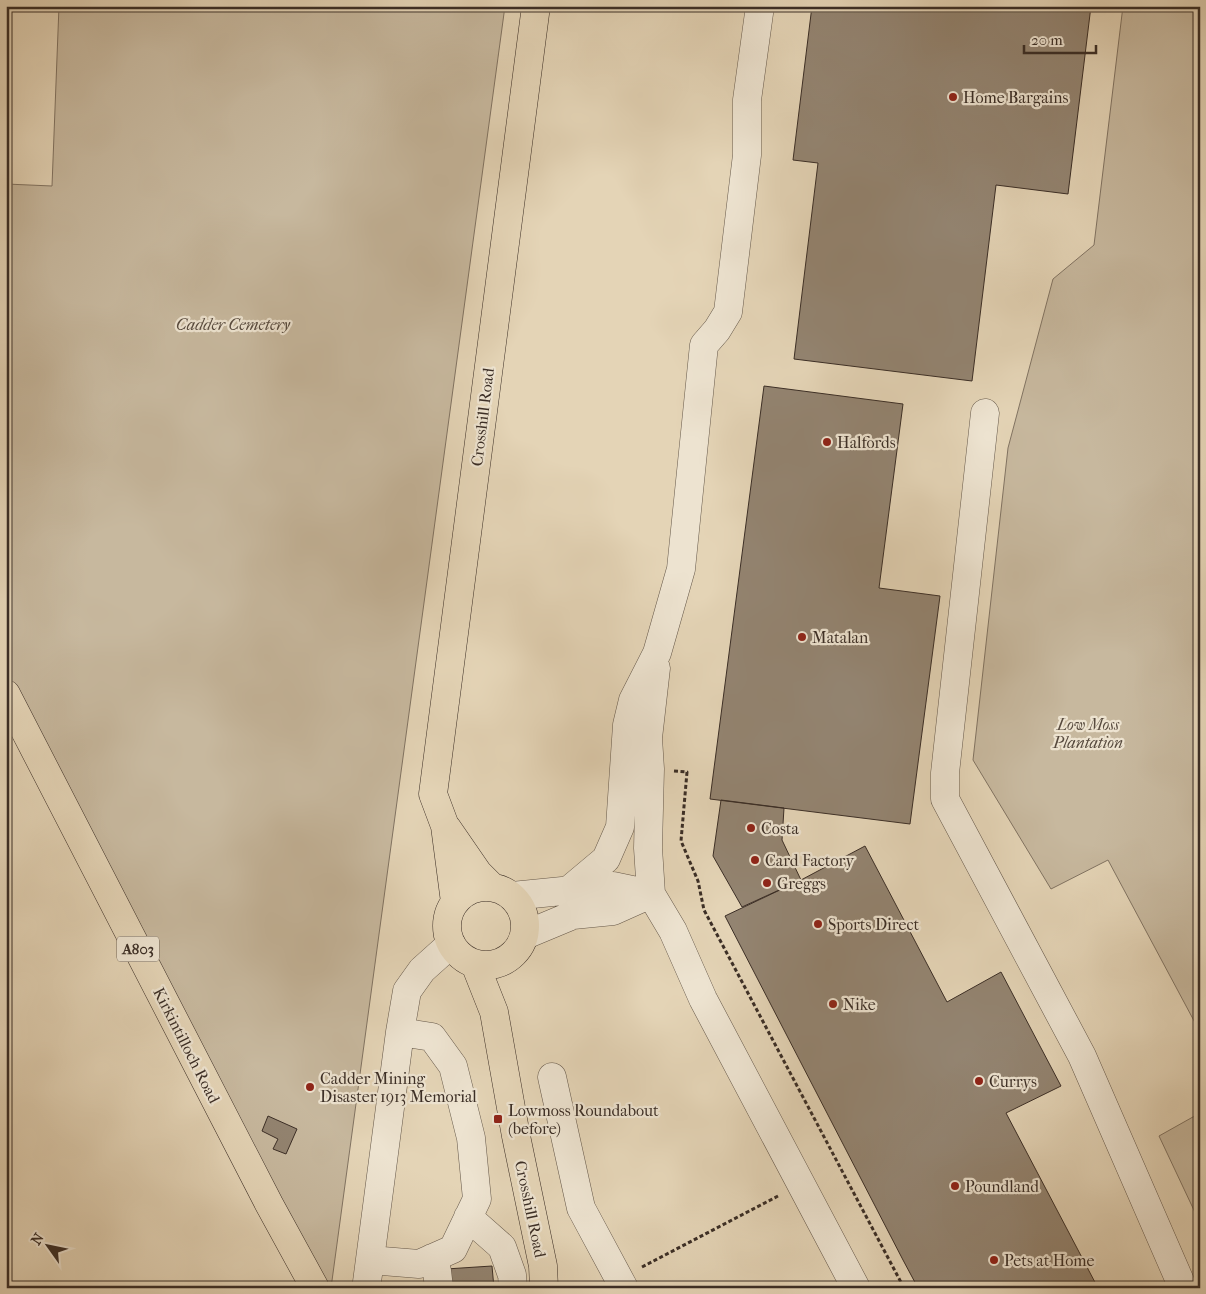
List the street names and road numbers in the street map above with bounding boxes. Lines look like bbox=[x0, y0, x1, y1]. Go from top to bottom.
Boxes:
street label: Crosshill Road bbox=[467, 367, 498, 467]
road number: A803 bbox=[117, 936, 159, 962]
street label: Kirkintilloch Road bbox=[149, 984, 224, 1107]
street label: Crosshill Road bbox=[511, 1159, 550, 1260]

